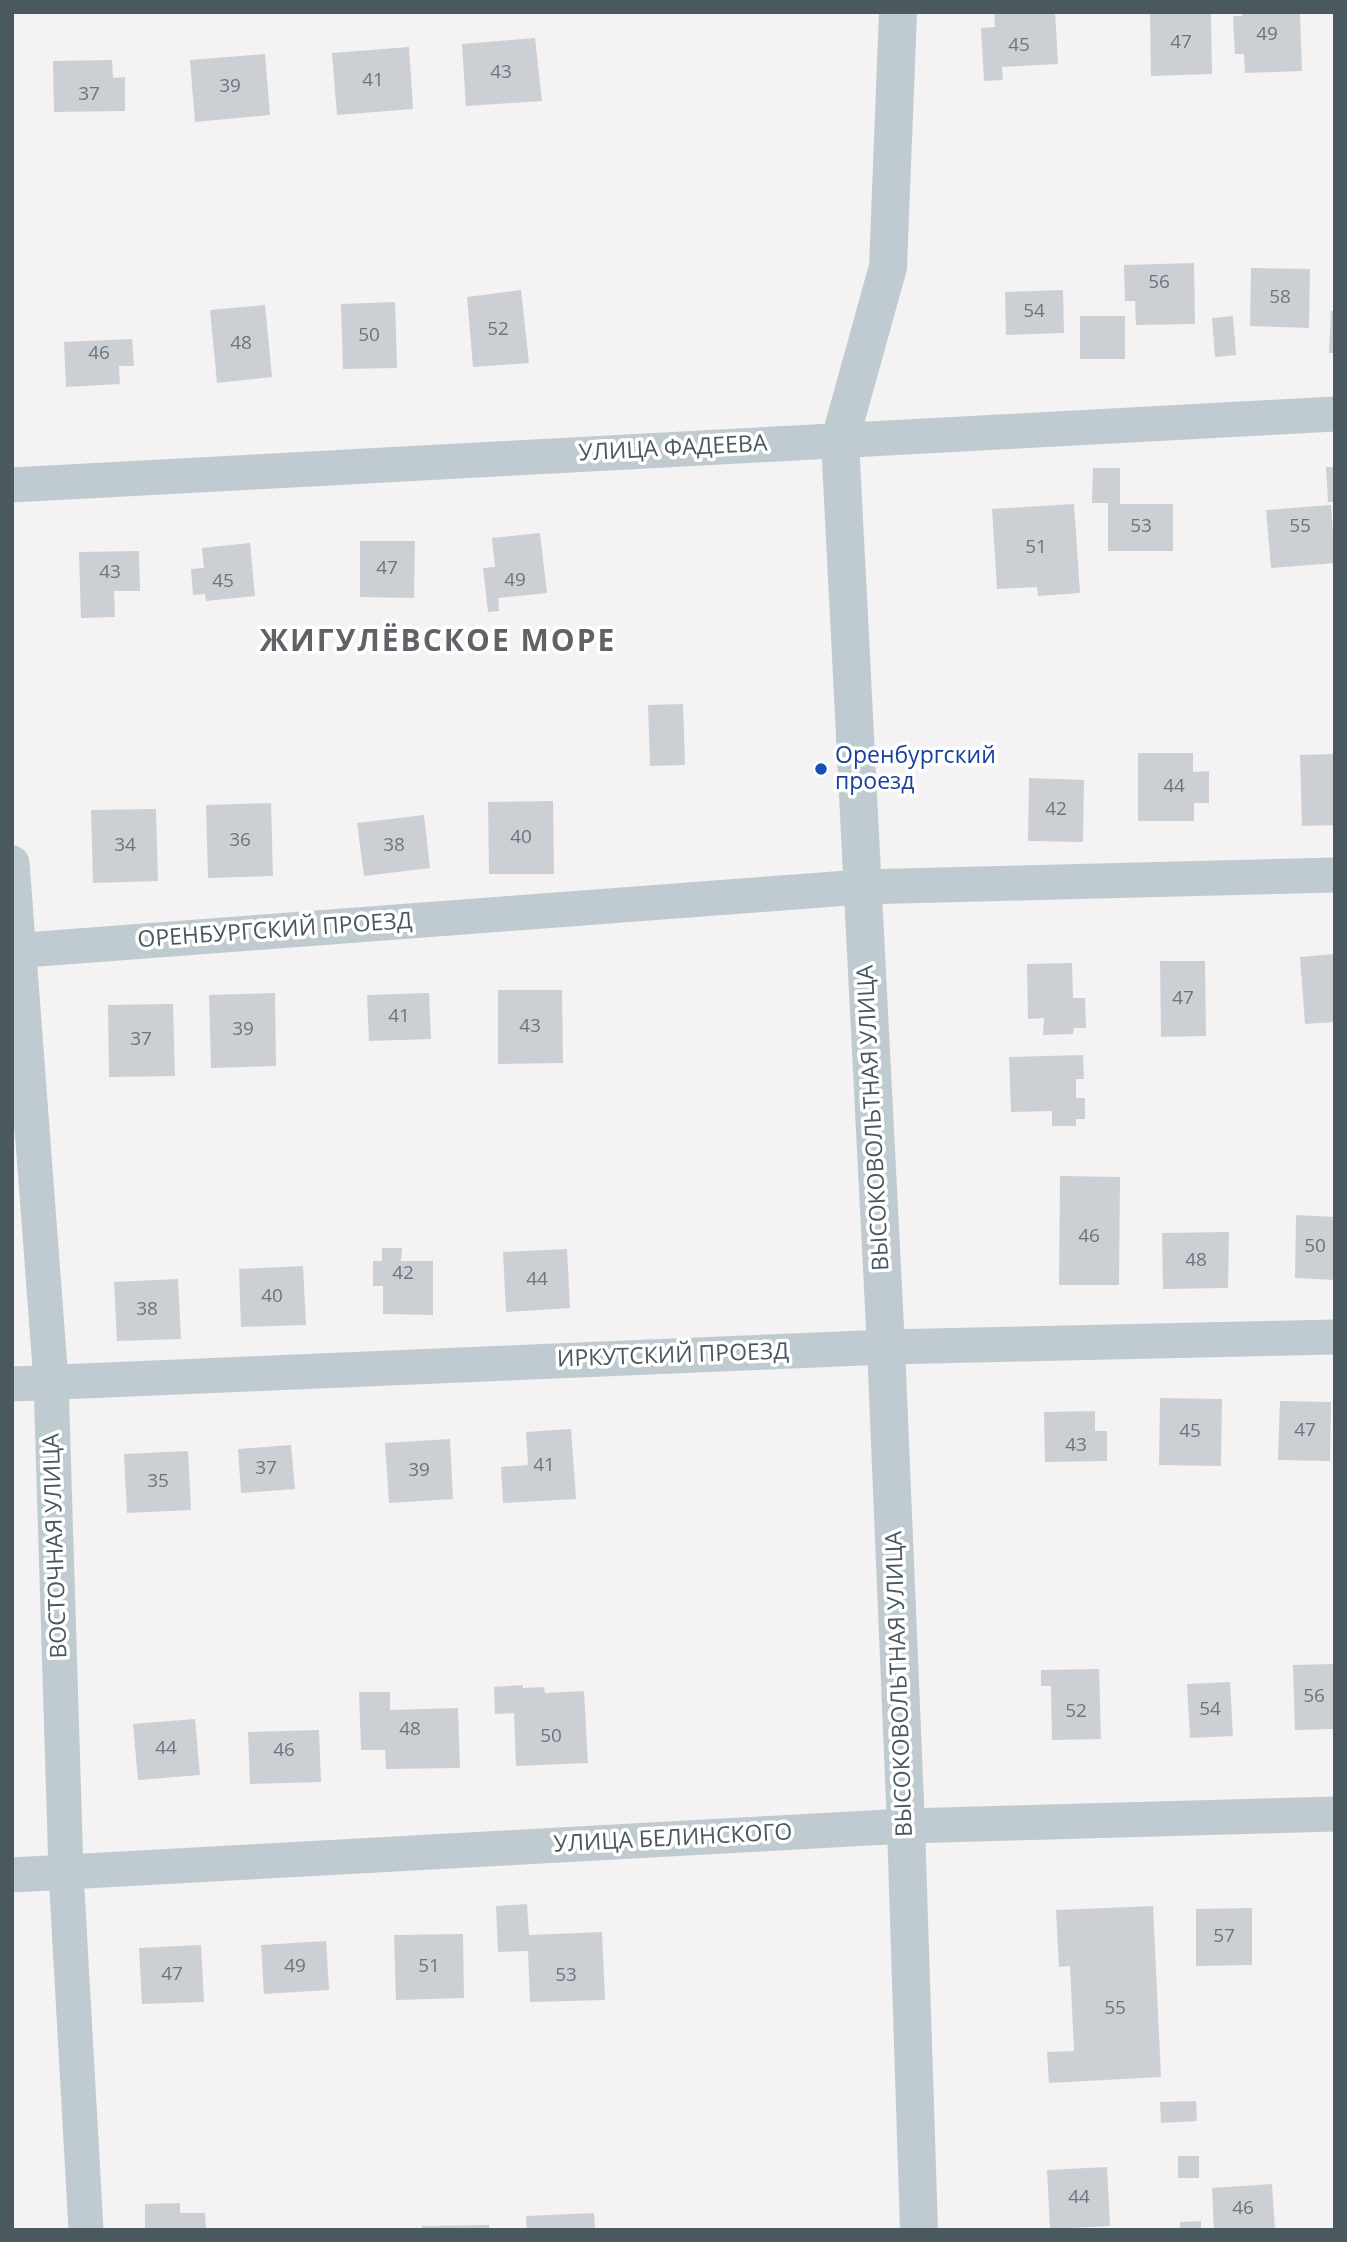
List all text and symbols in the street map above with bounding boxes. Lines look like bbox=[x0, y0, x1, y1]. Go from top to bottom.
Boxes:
house number: 49 bbox=[1256, 24, 1278, 46]
house number: 47 bbox=[1170, 32, 1192, 54]
house number: 45 bbox=[1008, 35, 1030, 57]
house number: 43 bbox=[490, 62, 512, 84]
house number: 41 bbox=[362, 70, 384, 92]
house number: 39 bbox=[219, 76, 241, 98]
house number: 37 bbox=[78, 84, 100, 106]
house number: 56 bbox=[1148, 272, 1170, 294]
house number: 58 bbox=[1269, 287, 1291, 309]
house number: 54 bbox=[1023, 301, 1045, 323]
house number: 52 bbox=[487, 319, 509, 341]
house number: 50 bbox=[358, 325, 380, 347]
house number: 48 bbox=[230, 333, 252, 355]
house number: 46 bbox=[88, 343, 110, 365]
street label: УЛИЦА ФАДЕЕВА bbox=[578, 430, 768, 468]
house number: 53 bbox=[1130, 516, 1152, 538]
house number: 55 bbox=[1289, 516, 1311, 538]
house number: 51 bbox=[1025, 537, 1047, 559]
house number: 47 bbox=[376, 558, 398, 580]
house number: 43 bbox=[99, 562, 121, 584]
house number: 49 bbox=[504, 570, 526, 592]
house number: 45 bbox=[212, 571, 234, 593]
district label: ЖИГУЛЁВСКОЕ МОРЕ bbox=[262, 624, 614, 660]
place label: Оренбургский проезд bbox=[835, 742, 996, 796]
marker: Оренбургский проезд bbox=[813, 761, 829, 777]
house number: 44 bbox=[1163, 776, 1185, 798]
house number: 42 bbox=[1045, 799, 1067, 821]
house number: 40 bbox=[510, 827, 532, 849]
house number: 36 bbox=[229, 830, 251, 852]
house number: 34 bbox=[114, 835, 136, 857]
house number: 38 bbox=[383, 835, 405, 857]
street label: ОРЕНБУРГСКИЙ ПРОЕЗД bbox=[137, 908, 413, 954]
street label: ВЫСОКОВОЛЬТНАЯ УЛИЦА bbox=[852, 964, 896, 1272]
house number: 47 bbox=[1172, 988, 1194, 1010]
house number: 41 bbox=[388, 1006, 410, 1028]
house number: 43 bbox=[519, 1016, 541, 1038]
house number: 39 bbox=[232, 1019, 254, 1041]
house number: 37 bbox=[130, 1029, 152, 1051]
house number: 46 bbox=[1078, 1226, 1100, 1248]
house number: 50 bbox=[1304, 1236, 1326, 1258]
house number: 48 bbox=[1185, 1250, 1207, 1272]
house number: 42 bbox=[392, 1263, 414, 1285]
house number: 44 bbox=[526, 1269, 548, 1291]
house number: 40 bbox=[261, 1286, 283, 1308]
house number: 38 bbox=[136, 1299, 158, 1321]
street label: ИРКУТСКИЙ ПРОЕЗД bbox=[557, 1338, 789, 1374]
house number: 47 bbox=[1294, 1420, 1316, 1442]
house number: 45 bbox=[1179, 1421, 1201, 1443]
street label: ВОСТОЧНАЯ УЛИЦА bbox=[38, 1433, 74, 1659]
house number: 43 bbox=[1065, 1435, 1087, 1457]
house number: 41 bbox=[533, 1455, 555, 1477]
house number: 37 bbox=[255, 1458, 277, 1480]
house number: 39 bbox=[408, 1460, 430, 1482]
house number: 35 bbox=[147, 1471, 169, 1493]
street label: ВЫСОКОВОЛЬТНАЯ УЛИЦА bbox=[881, 1531, 919, 1837]
house number: 56 bbox=[1303, 1686, 1325, 1708]
house number: 54 bbox=[1199, 1699, 1221, 1721]
house number: 52 bbox=[1065, 1701, 1087, 1723]
house number: 48 bbox=[399, 1719, 421, 1741]
house number: 50 bbox=[540, 1726, 562, 1748]
house number: 44 bbox=[155, 1738, 177, 1760]
house number: 46 bbox=[273, 1740, 295, 1762]
street label: УЛИЦА БЕЛИНСКОГО bbox=[553, 1819, 793, 1859]
house number: 57 bbox=[1213, 1926, 1235, 1948]
house number: 49 bbox=[284, 1956, 306, 1978]
house number: 51 bbox=[418, 1956, 440, 1978]
house number: 47 bbox=[161, 1964, 183, 1986]
house number: 53 bbox=[555, 1965, 577, 1987]
house number: 55 bbox=[1104, 1998, 1126, 2020]
house number: 44 bbox=[1068, 2187, 1090, 2209]
house number: 46 bbox=[1232, 2198, 1254, 2220]

